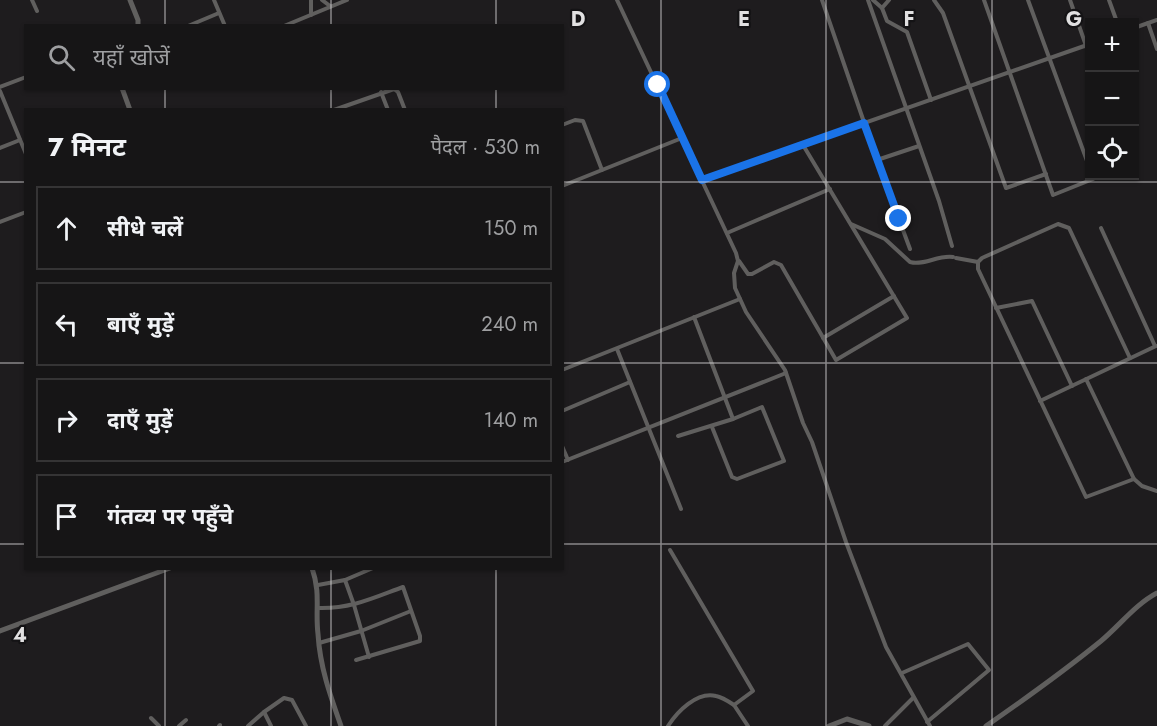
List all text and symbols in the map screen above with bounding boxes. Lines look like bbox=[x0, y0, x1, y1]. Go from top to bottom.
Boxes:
text: D bbox=[571, 5, 585, 34]
text: E bbox=[738, 5, 750, 34]
text: F bbox=[903, 5, 915, 34]
text: G bbox=[1066, 5, 1082, 34]
map controls bbox=[1085, 18, 1139, 180]
button: + bbox=[1085, 18, 1139, 72]
search box bbox=[24, 24, 564, 90]
icon: search bbox=[45, 41, 78, 74]
text: यहाँ खोजें bbox=[93, 41, 170, 73]
route start bbox=[644, 71, 670, 97]
button: − bbox=[1085, 72, 1139, 126]
button: locate bbox=[1085, 126, 1139, 180]
text: 7 मिनट bbox=[48, 128, 126, 166]
text: पैदल · 530 m bbox=[431, 133, 540, 162]
route end bbox=[885, 205, 911, 231]
icon: ahead bbox=[50, 212, 83, 245]
text: सीधे चलें bbox=[107, 212, 183, 244]
text: 150 m bbox=[484, 214, 538, 243]
icon: left bbox=[50, 308, 83, 341]
text: बाएँ मुड़ें bbox=[107, 308, 174, 340]
text: 240 m bbox=[481, 310, 538, 339]
icon: right bbox=[50, 404, 83, 437]
text: दाएँ मुड़ें bbox=[107, 404, 173, 436]
text: 140 m bbox=[484, 406, 538, 435]
icon: arrive bbox=[50, 500, 83, 533]
text: गंतव्य पर पहुँचे bbox=[107, 500, 233, 532]
text: 4 bbox=[13, 621, 27, 650]

